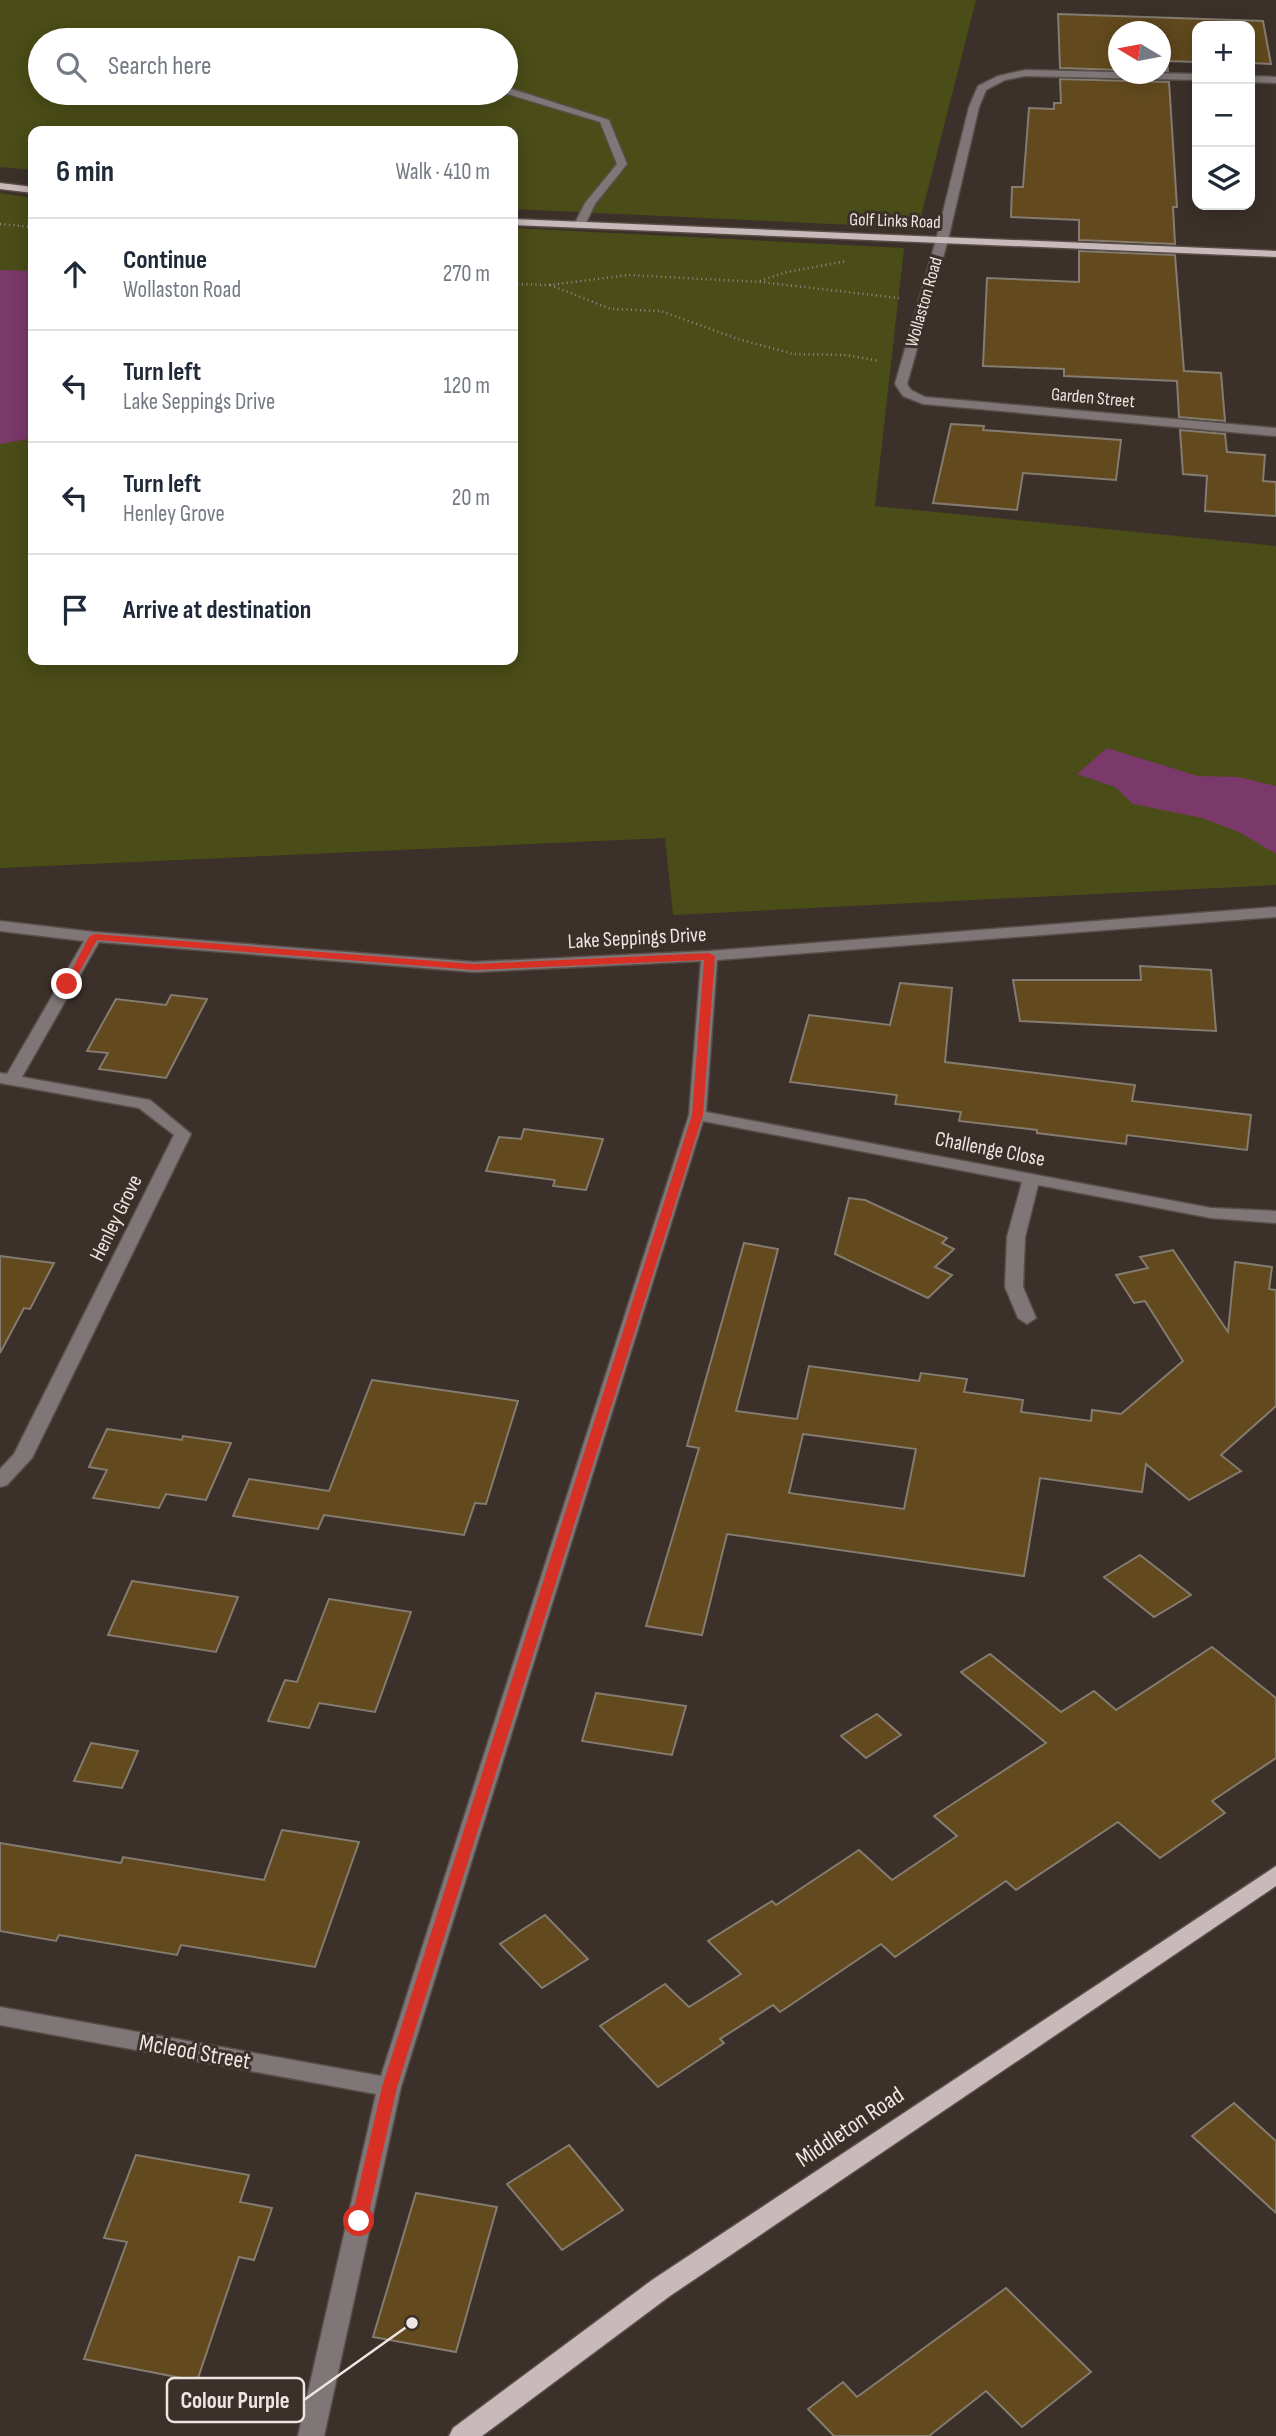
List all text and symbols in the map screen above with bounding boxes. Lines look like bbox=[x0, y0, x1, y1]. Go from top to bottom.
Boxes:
north arrow bbox=[1108, 21, 1171, 84]
map controls bbox=[1192, 21, 1255, 210]
button: + bbox=[1192, 21, 1255, 84]
search box bbox=[28, 28, 518, 105]
icon: search bbox=[52, 48, 90, 86]
text: Search here bbox=[108, 51, 211, 82]
button: − bbox=[1192, 84, 1255, 147]
button: layers bbox=[1192, 147, 1255, 210]
text: 6 min bbox=[56, 154, 114, 190]
text: Walk · 410 m bbox=[395, 158, 490, 186]
street label: Golf Links Road bbox=[849, 209, 941, 233]
text: Continue bbox=[123, 245, 207, 276]
icon: ahead bbox=[56, 255, 94, 293]
street label: Wollaston Road bbox=[901, 255, 947, 349]
text: 270 m bbox=[443, 260, 490, 288]
text: Wollaston Road bbox=[123, 276, 241, 304]
text: Turn left bbox=[123, 357, 201, 388]
icon: left bbox=[56, 367, 94, 405]
text: 120 m bbox=[444, 372, 490, 400]
street label: Garden Street bbox=[1050, 384, 1136, 412]
text: Lake Seppings Drive bbox=[123, 388, 275, 416]
text: Turn left bbox=[123, 469, 201, 500]
icon: left bbox=[56, 479, 94, 517]
text: 20 m bbox=[452, 484, 490, 512]
text: Henley Grove bbox=[123, 500, 225, 528]
icon: arrive bbox=[56, 591, 94, 629]
text: Arrive at destination bbox=[123, 595, 311, 626]
street label: Lake Seppings Drive bbox=[567, 922, 707, 954]
route end bbox=[51, 968, 82, 999]
street label: Challenge Close bbox=[933, 1126, 1047, 1172]
street label: Henley Grove bbox=[84, 1171, 148, 1265]
street label: Mcleod Street bbox=[137, 2028, 253, 2076]
street label: Middleton Road bbox=[791, 2080, 909, 2174]
route start bbox=[343, 2205, 374, 2236]
callout: Colour Purple bbox=[167, 2378, 304, 2422]
text: Colour Purple bbox=[180, 2387, 290, 2415]

